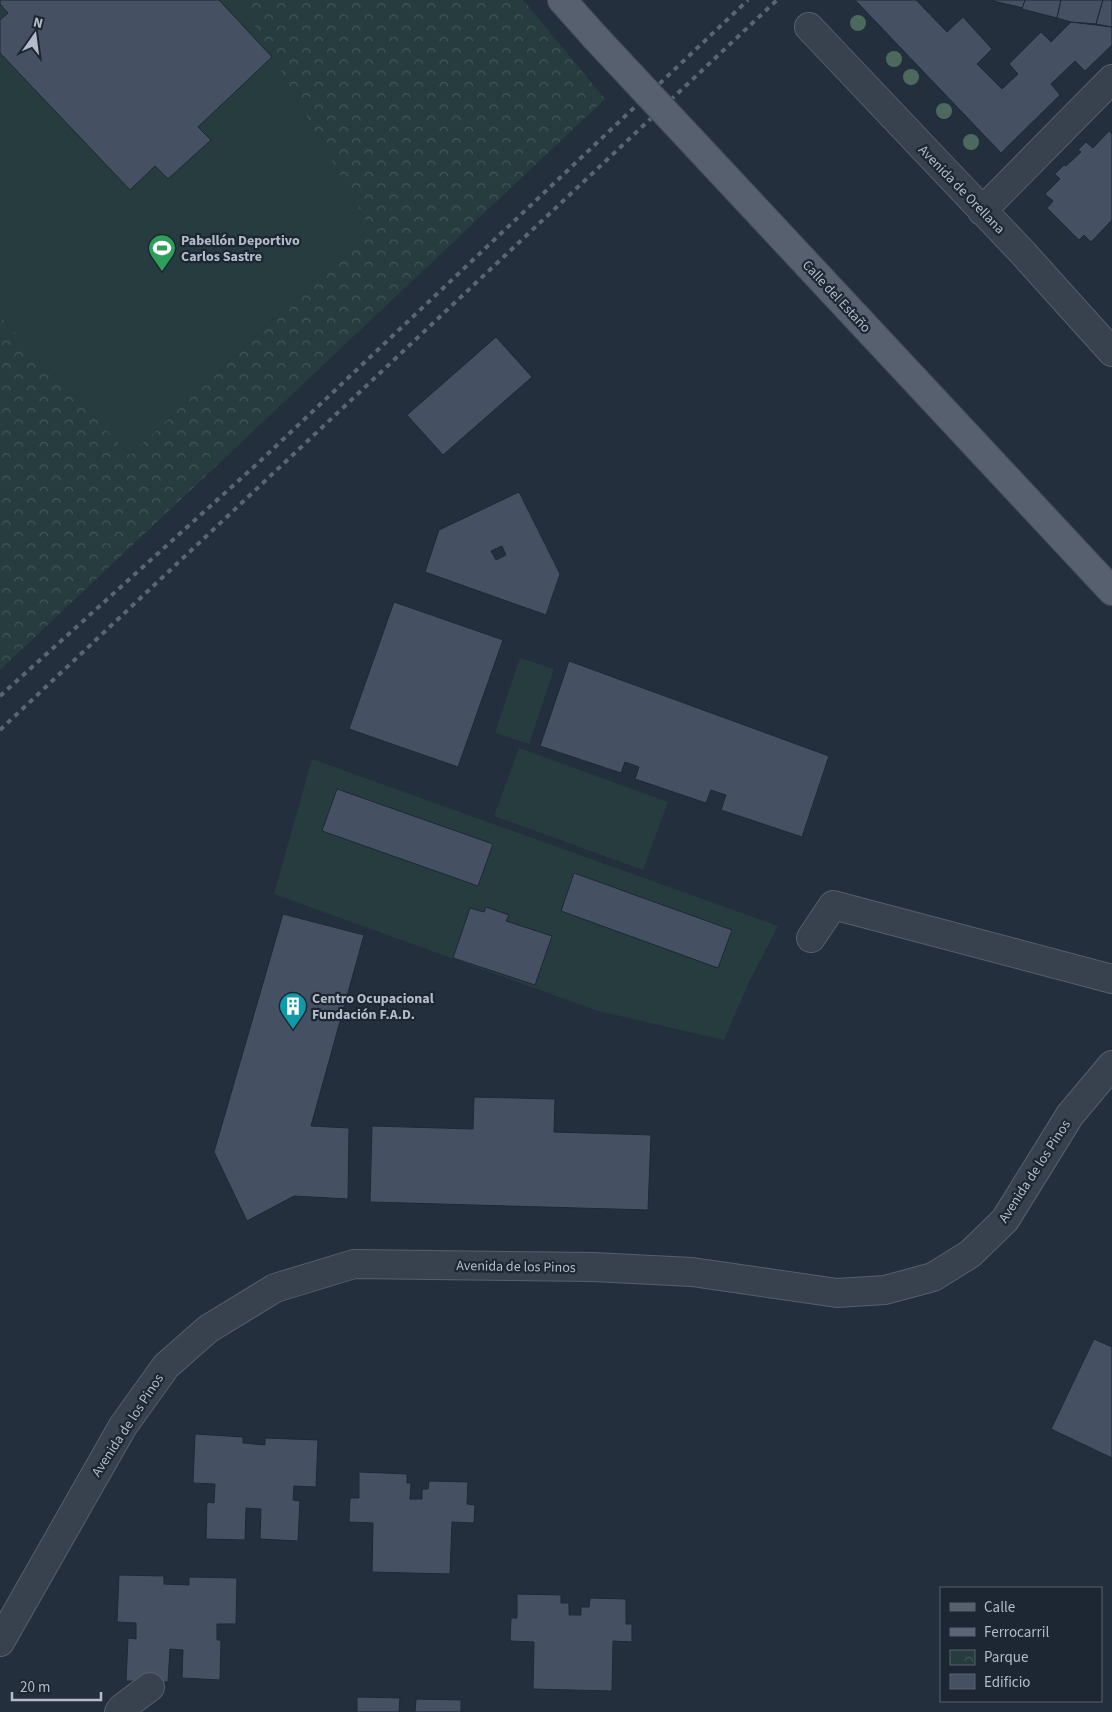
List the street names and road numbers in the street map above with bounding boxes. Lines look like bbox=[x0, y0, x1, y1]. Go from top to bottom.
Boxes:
street label: Avenida de Orellana bbox=[913, 141, 1009, 239]
street label: Calle del Estaño bbox=[797, 256, 875, 337]
street label: Avenida de los Pinos bbox=[994, 1116, 1076, 1227]
street label: Avenida de los Pinos bbox=[456, 1256, 576, 1278]
street label: Avenida de los Pinos bbox=[87, 1370, 169, 1481]

